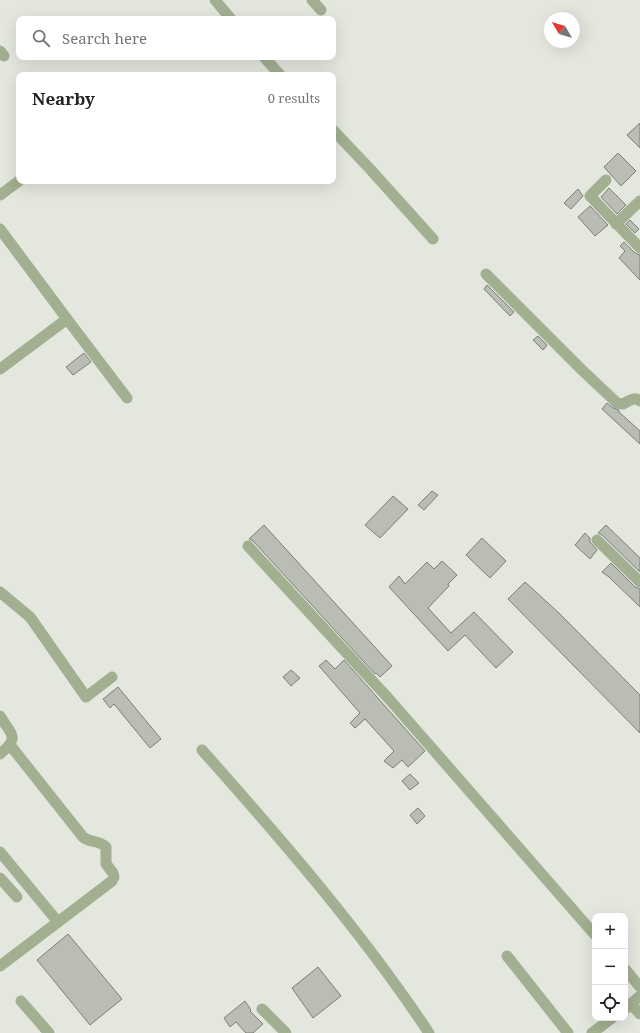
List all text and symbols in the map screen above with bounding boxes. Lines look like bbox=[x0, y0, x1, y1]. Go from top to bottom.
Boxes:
north arrow bbox=[544, 12, 580, 48]
search box bbox=[16, 16, 336, 60]
icon: search bbox=[30, 27, 52, 49]
text: Search here bbox=[62, 28, 147, 48]
text: Nearby bbox=[32, 87, 95, 110]
text: 0 results bbox=[268, 89, 320, 107]
map controls bbox=[592, 913, 628, 1021]
button: + bbox=[592, 913, 628, 949]
button: − bbox=[592, 949, 628, 985]
button: locate bbox=[592, 985, 628, 1021]

